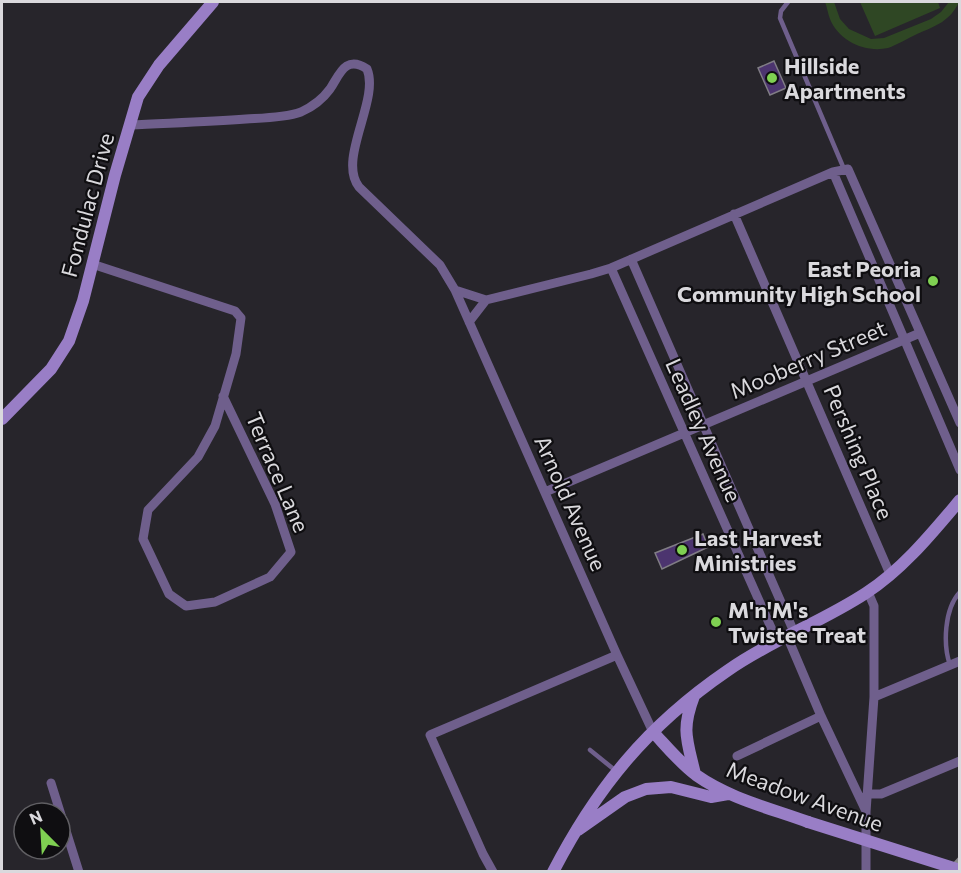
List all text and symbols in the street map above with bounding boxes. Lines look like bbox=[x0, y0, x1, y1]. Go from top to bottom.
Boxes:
place label: Hillside Apartments bbox=[784, 52, 906, 104]
marker: Hillside Apartments bbox=[765, 71, 779, 85]
street label: Fondulac Drive bbox=[55, 130, 119, 280]
place label: East Peoria Community High School bbox=[677, 255, 921, 307]
marker: East Peoria Community High School bbox=[926, 274, 940, 288]
street label: Mooberry Street bbox=[726, 314, 890, 404]
street label: Leadley Avenue bbox=[660, 354, 748, 506]
street label: Pershing Place bbox=[818, 381, 900, 523]
street label: Terrace Lane bbox=[241, 408, 315, 536]
street label: Arnold Avenue bbox=[529, 431, 613, 575]
place label: Last Harvest Ministries bbox=[694, 524, 822, 576]
marker: Last Harvest Ministries bbox=[675, 543, 689, 557]
place label: M'n'M's Twistee Treat bbox=[728, 596, 866, 648]
marker: M'n'M's Twistee Treat bbox=[709, 615, 723, 629]
street label: Meadow Avenue bbox=[723, 755, 887, 837]
north arrow bbox=[12, 801, 72, 861]
text: N bbox=[26, 806, 45, 828]

